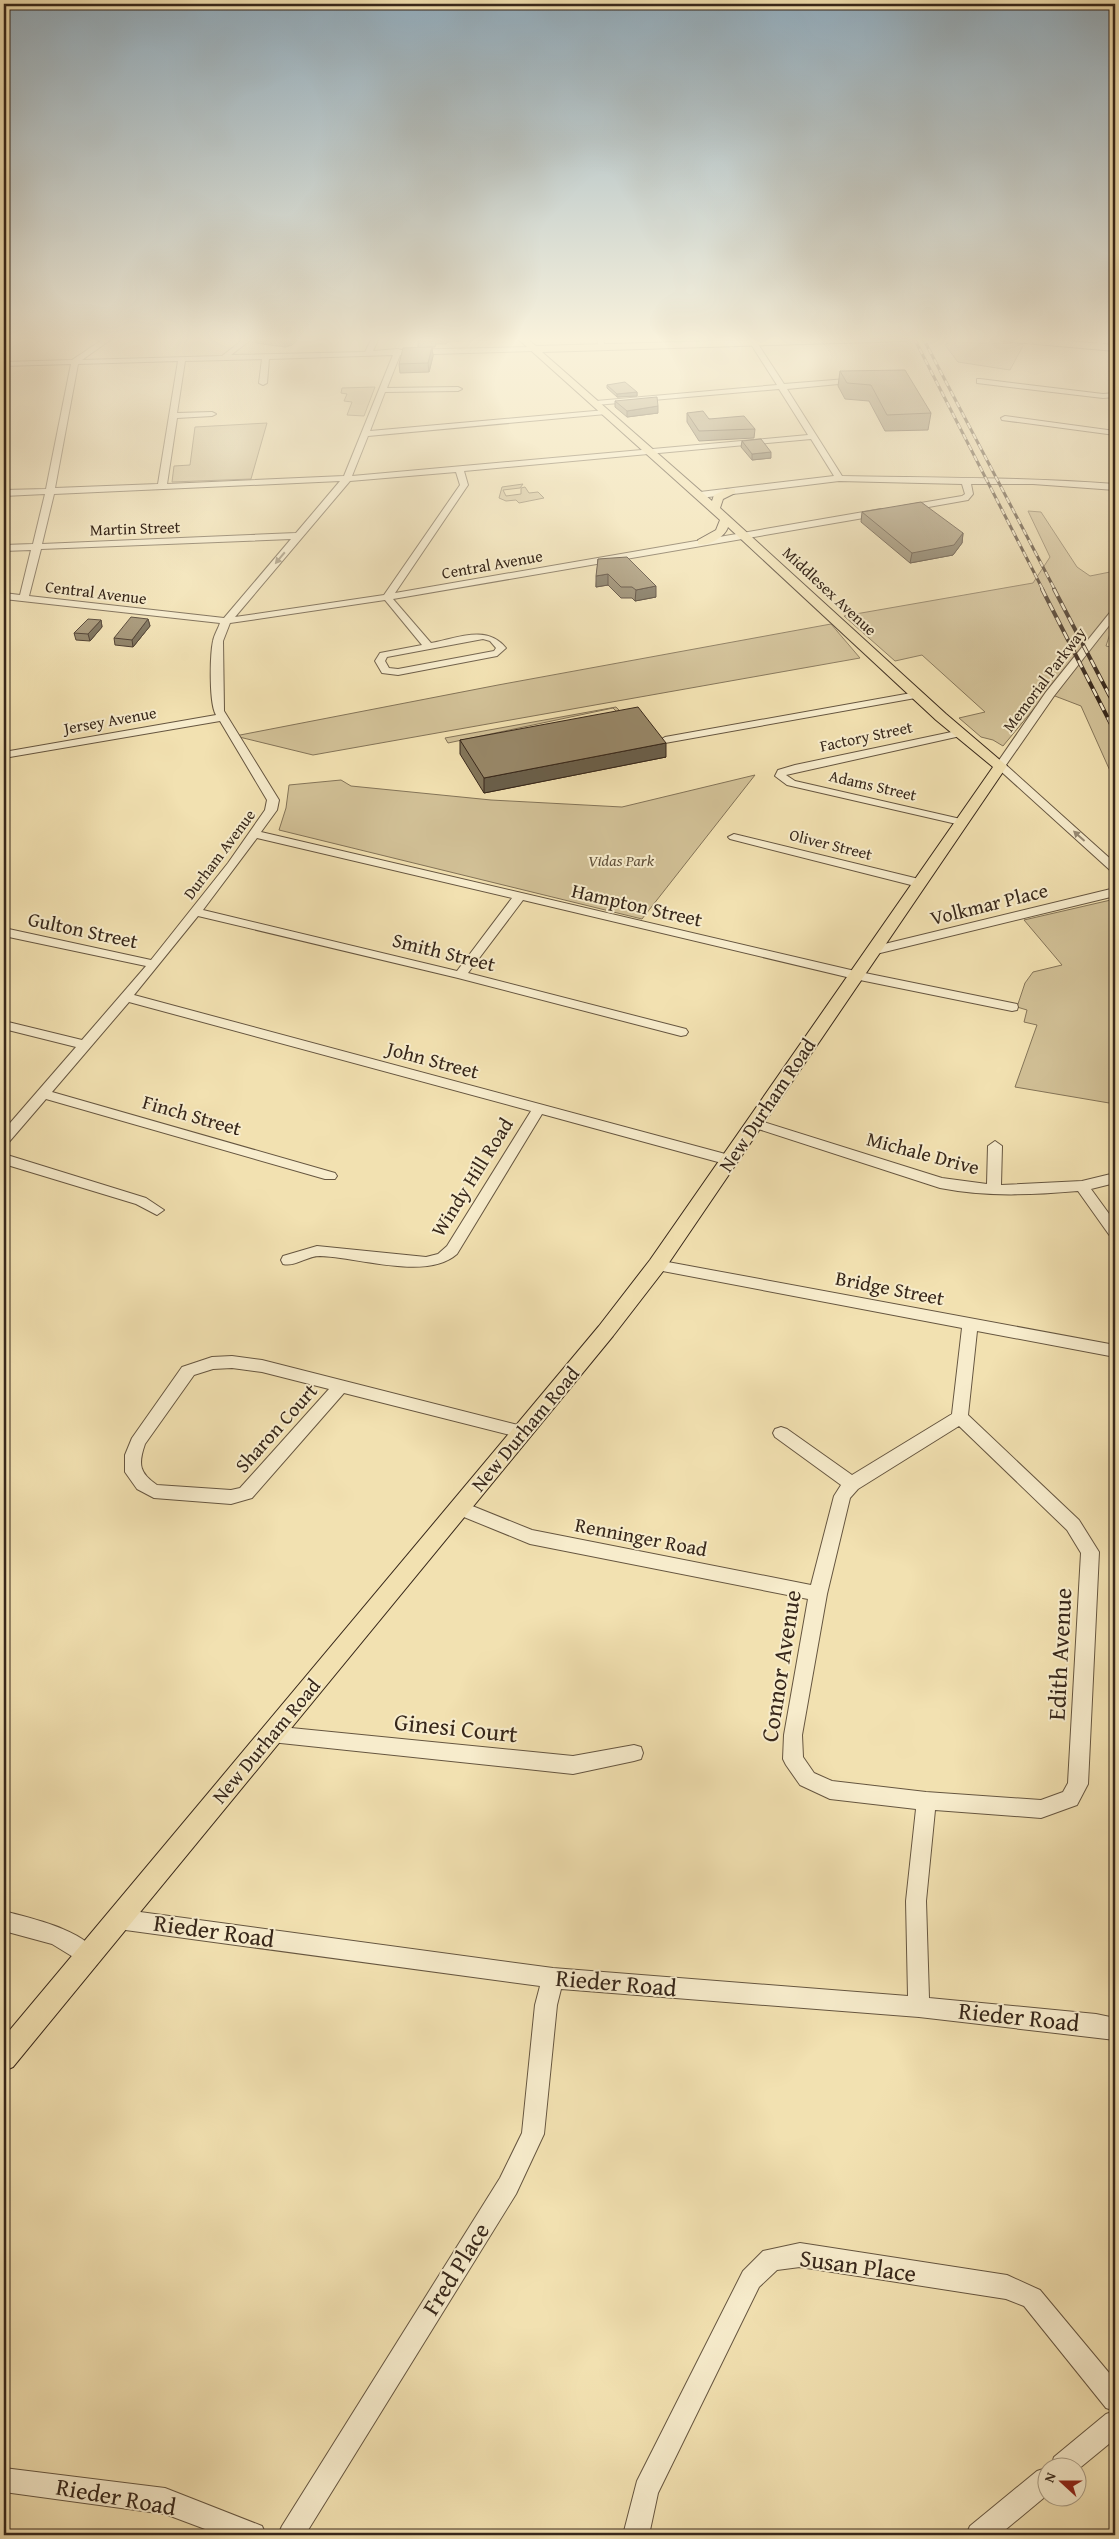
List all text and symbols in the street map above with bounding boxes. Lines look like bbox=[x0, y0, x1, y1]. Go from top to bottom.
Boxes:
street label: Martin Street bbox=[89, 514, 181, 542]
street label: Middlesex Avenue bbox=[778, 541, 882, 641]
street label: Central Avenue bbox=[440, 543, 544, 585]
one-way arrow bbox=[274, 551, 285, 564]
street label: Central Avenue bbox=[44, 574, 148, 610]
street label: Memorial Parkway bbox=[996, 621, 1092, 737]
street label: Jersey Avenue bbox=[60, 700, 158, 740]
street label: Factory Street bbox=[817, 714, 915, 758]
street label: Adams Street bbox=[827, 763, 920, 807]
street label: Durham Avenue bbox=[177, 804, 261, 904]
street label: Oliver Street bbox=[787, 822, 875, 866]
one-way arrow bbox=[1072, 831, 1085, 842]
park label: Vidas Park bbox=[588, 848, 655, 872]
street label: Hampton Street bbox=[569, 875, 705, 934]
street label: Volkmar Place bbox=[927, 875, 1051, 932]
street label: Gulton Street bbox=[25, 904, 141, 955]
street label: Smith Street bbox=[390, 925, 499, 978]
street label: New Durham Road bbox=[711, 1032, 822, 1177]
street label: John Street bbox=[381, 1033, 482, 1086]
street label: Finch Street bbox=[139, 1087, 245, 1142]
street label: Windy Hill Road bbox=[423, 1111, 520, 1242]
street label: Michale Drive bbox=[864, 1124, 983, 1181]
street label: Bridge Street bbox=[833, 1263, 947, 1312]
street label: New Durham Road bbox=[464, 1360, 586, 1498]
street label: Sharon Court bbox=[228, 1377, 324, 1479]
street label: Renninger Road bbox=[573, 1509, 710, 1564]
street label: Connor Avenue bbox=[751, 1587, 810, 1744]
street label: Edith Avenue bbox=[1039, 1587, 1080, 1721]
street label: New Durham Road bbox=[205, 1672, 327, 1810]
street label: Ginesi Court bbox=[393, 1704, 520, 1751]
street label: Rieder Road bbox=[152, 1905, 277, 1956]
street label: Rieder Road bbox=[554, 1960, 678, 2005]
street label: Rieder Road bbox=[957, 1993, 1081, 2040]
street label: Fred Place bbox=[413, 2216, 498, 2322]
street label: Susan Place bbox=[798, 2240, 919, 2291]
north arrow bbox=[1036, 2456, 1086, 2506]
street label: Rieder Road bbox=[53, 2469, 179, 2524]
text: N bbox=[1039, 2469, 1061, 2485]

